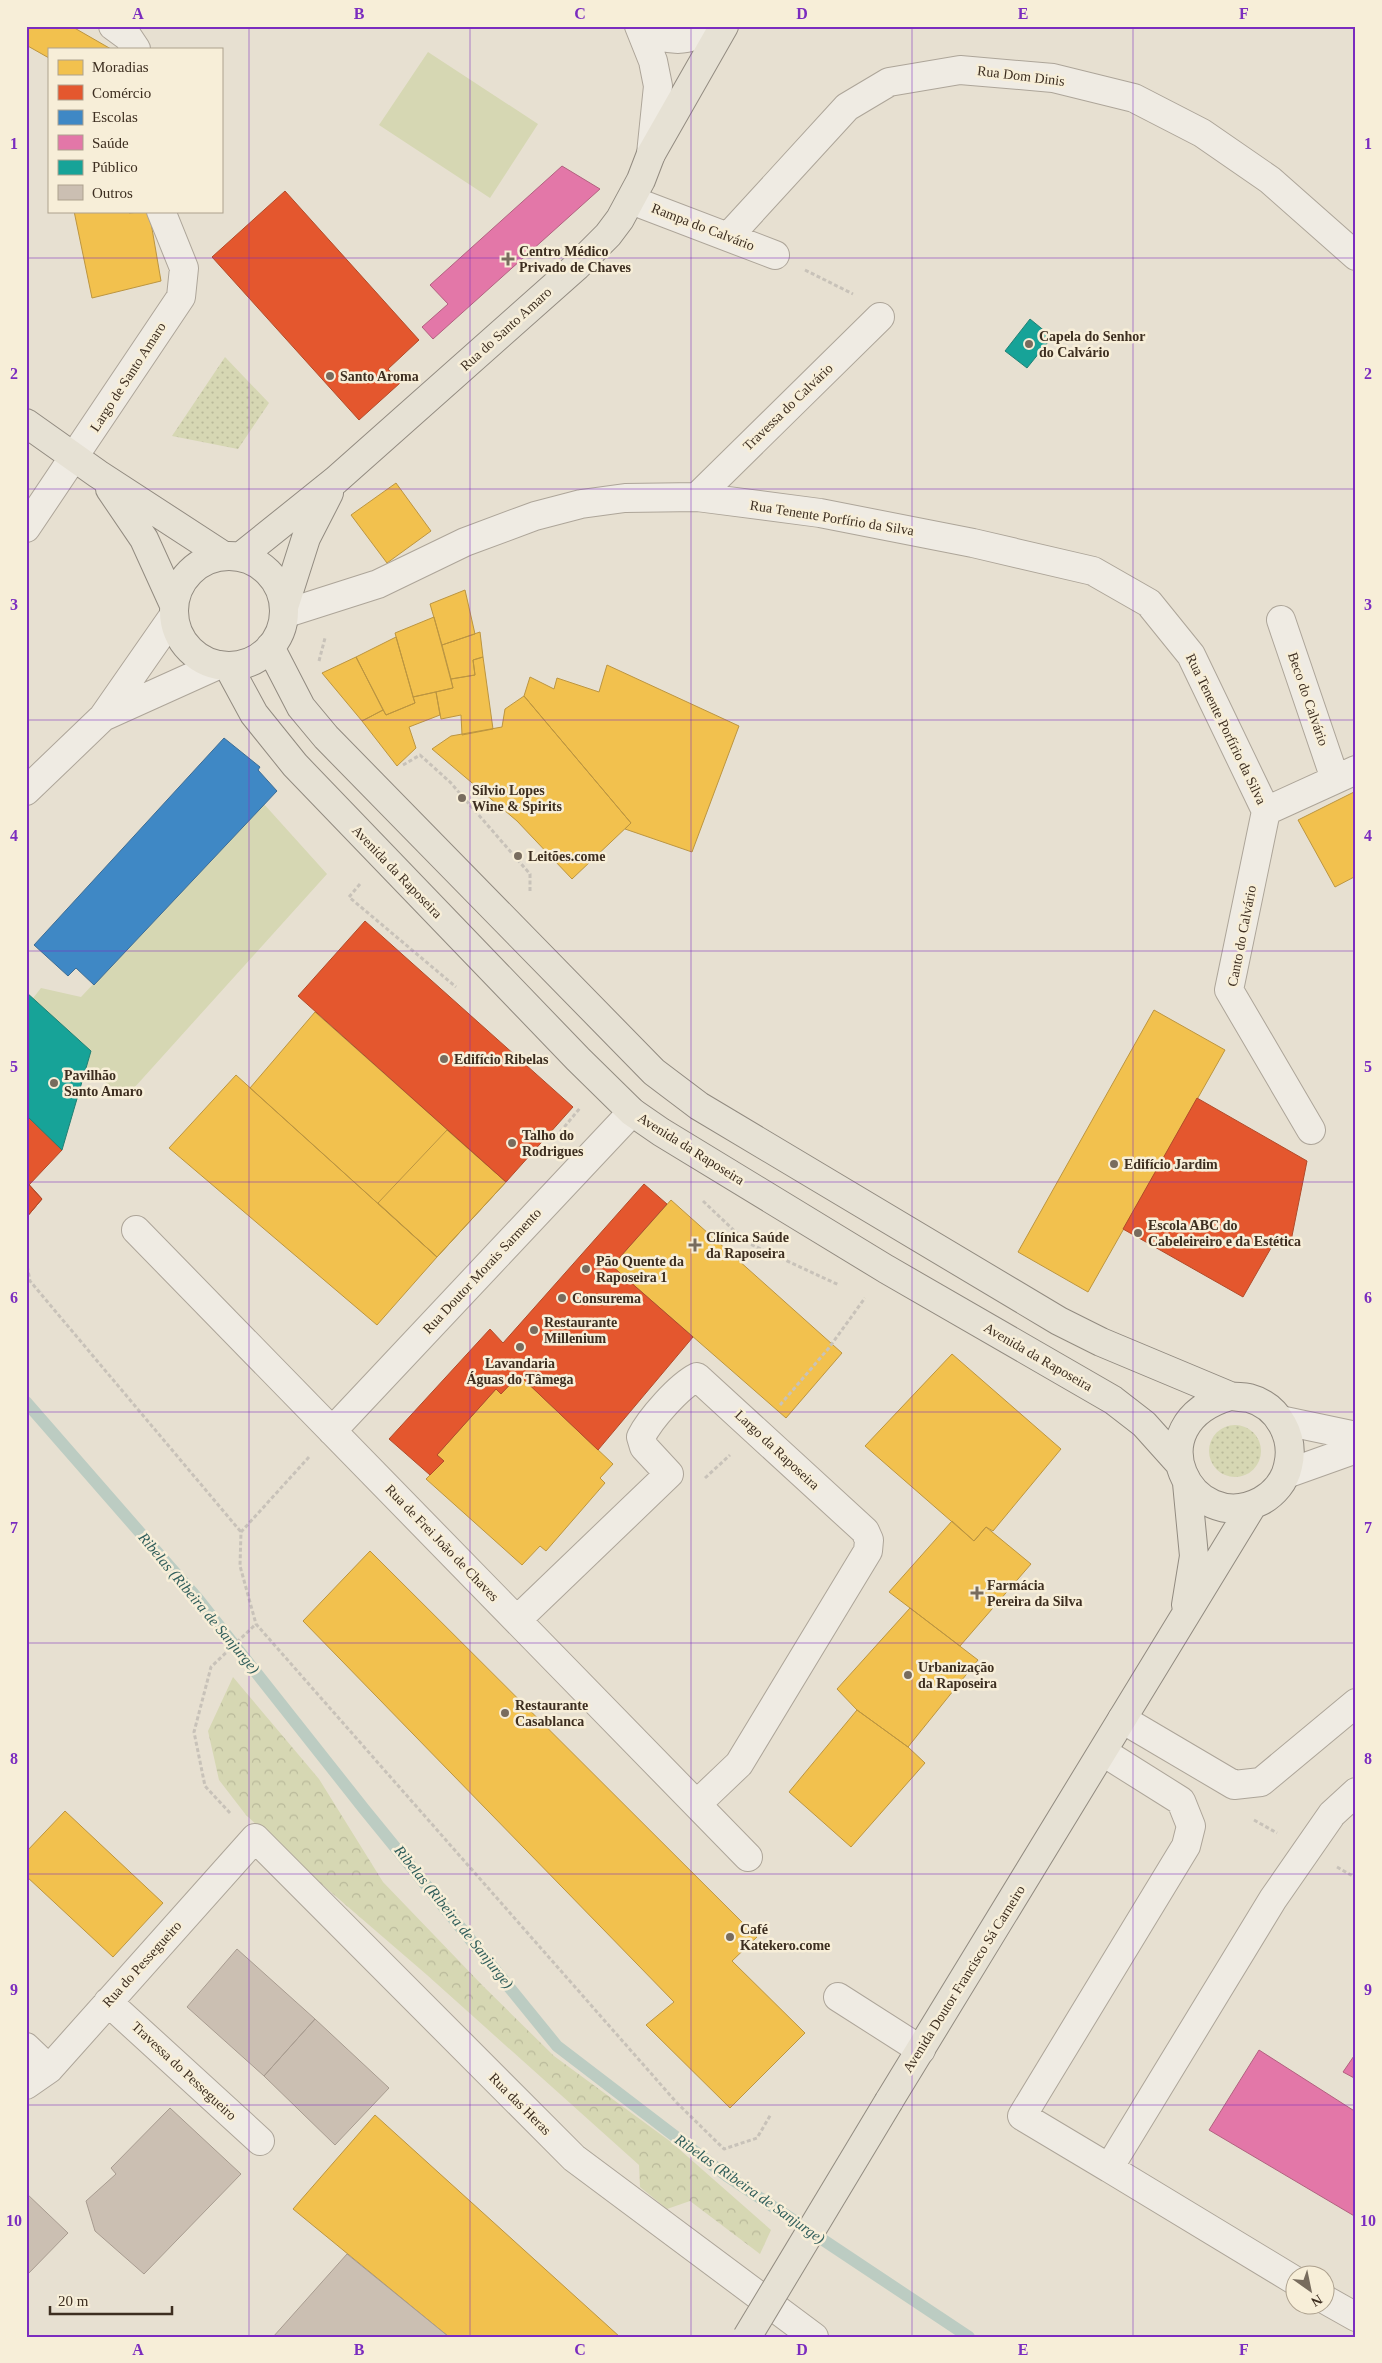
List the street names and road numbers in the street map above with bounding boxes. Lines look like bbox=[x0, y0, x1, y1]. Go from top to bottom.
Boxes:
street label: Rua Dom Dinis bbox=[976, 63, 1066, 89]
street label: Rampa do Calvário bbox=[649, 200, 757, 254]
street label: Rua do Santo Amaro bbox=[457, 284, 555, 374]
street label: Largo de Santo Amaro bbox=[87, 320, 169, 434]
street label: Travessa do Calvário bbox=[740, 360, 836, 454]
street label: Rua Tenente Porfírio da Silva bbox=[749, 498, 916, 539]
street label: Beco do Calvário bbox=[1285, 650, 1331, 748]
street label: Rua Tenente Porfírio da Silva bbox=[1183, 651, 1269, 808]
street label: Avenida da Raposeira bbox=[349, 823, 446, 922]
street label: Canto do Calvário bbox=[1225, 884, 1259, 988]
street label: Avenida da Raposeira bbox=[635, 1110, 748, 1188]
street label: Rua Doutor Morais Sarmento bbox=[420, 1205, 544, 1337]
street label: Avenida da Raposeira bbox=[981, 1320, 1096, 1395]
street label: Largo da Raposeira bbox=[732, 1407, 823, 1493]
street label: Rua de Frei João de Chaves bbox=[382, 1482, 502, 1604]
street label: Avenida Doutor Francisco Sá Carneiro bbox=[900, 1883, 1028, 2075]
street label: Rua do Pessegueiro bbox=[99, 1918, 185, 2010]
street label: Travessa do Pessegueiro bbox=[129, 2019, 239, 2123]
street label: Rua das Heras bbox=[486, 2070, 554, 2138]

